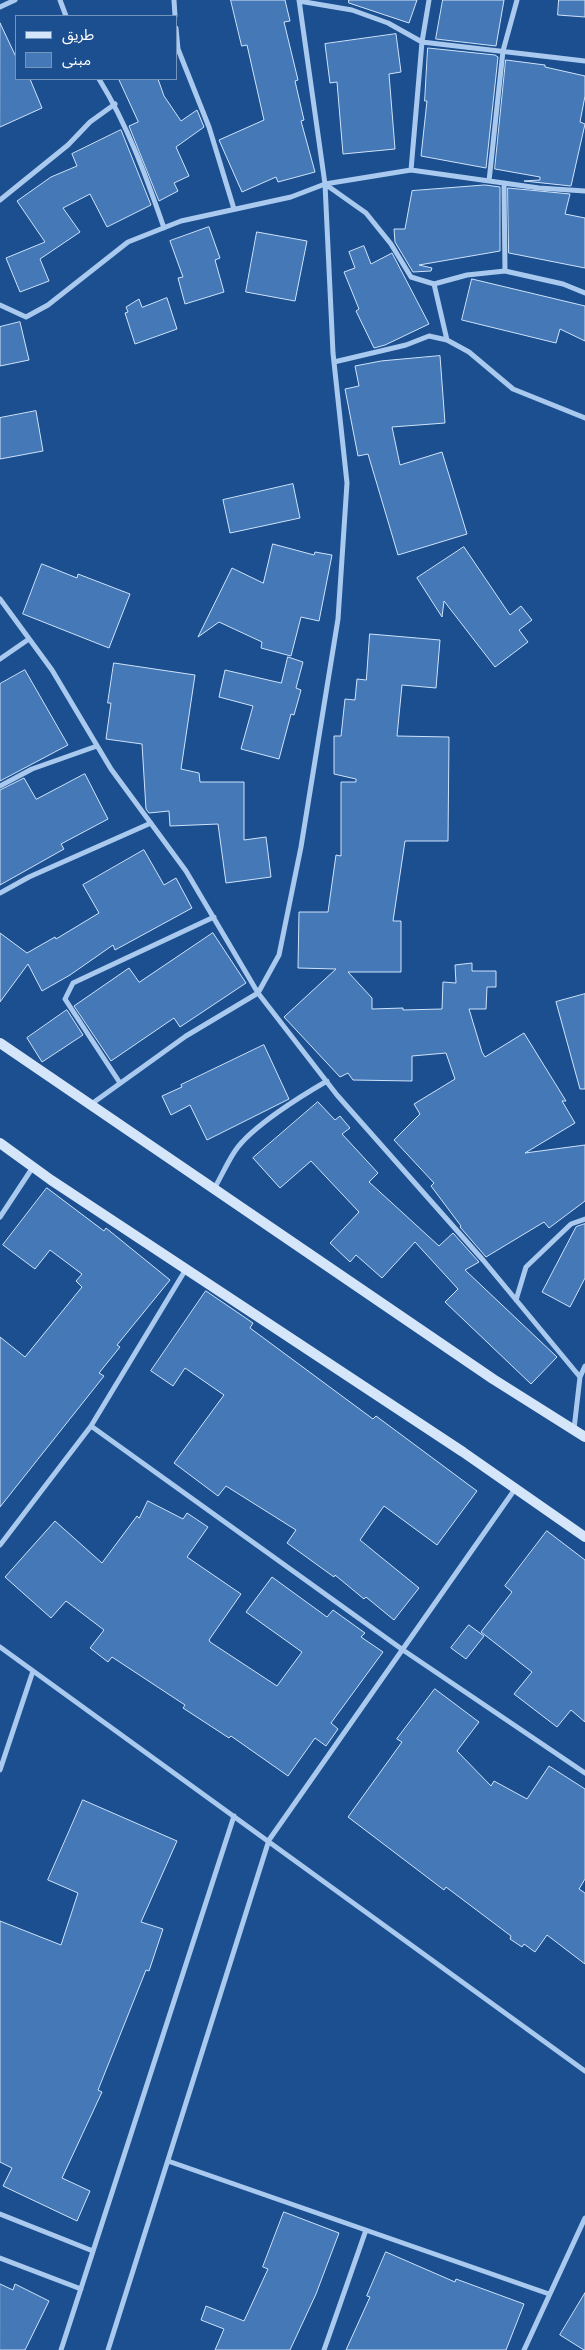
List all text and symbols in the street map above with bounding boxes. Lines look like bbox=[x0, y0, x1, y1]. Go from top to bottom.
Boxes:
legend bbox=[15, 15, 178, 80]
text: طريق bbox=[62, 24, 94, 44]
text: مبنى bbox=[62, 49, 91, 69]

